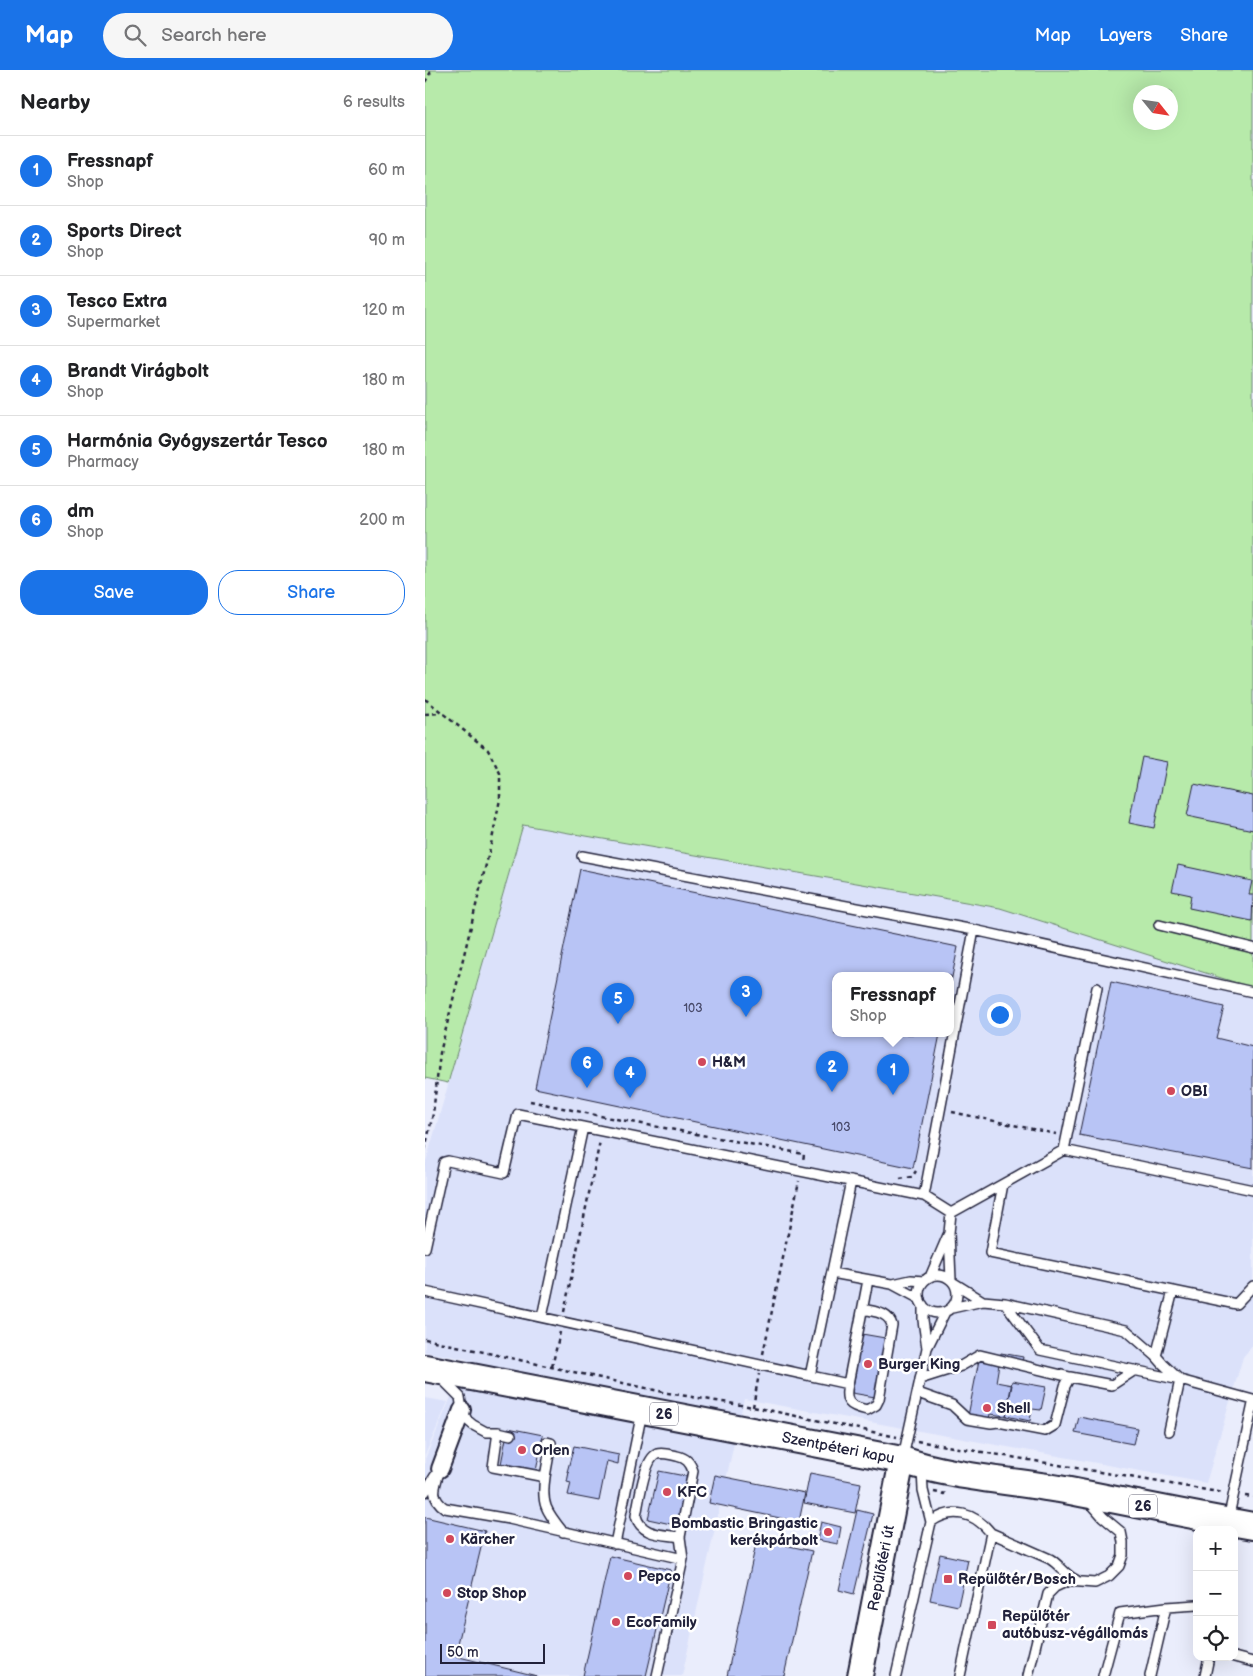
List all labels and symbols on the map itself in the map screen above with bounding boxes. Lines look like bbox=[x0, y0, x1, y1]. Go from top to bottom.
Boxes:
north arrow bbox=[1133, 85, 1178, 130]
pin: 3 bbox=[730, 976, 762, 1017]
pin: 5 bbox=[602, 983, 634, 1024]
house number: 103 bbox=[683, 1001, 703, 1016]
your location bbox=[987, 1002, 1013, 1028]
pin: 6 bbox=[571, 1047, 603, 1088]
pin: 2 bbox=[816, 1051, 848, 1092]
place label: H&M bbox=[712, 1053, 746, 1072]
pin: 1 bbox=[877, 1054, 909, 1095]
marker: H&M bbox=[696, 1056, 708, 1068]
pin: 4 bbox=[614, 1057, 646, 1098]
place label: OBI bbox=[1181, 1082, 1208, 1101]
marker: OBI bbox=[1165, 1085, 1177, 1097]
house number: 103 bbox=[831, 1120, 851, 1135]
place label: Burger King bbox=[878, 1355, 960, 1374]
marker: Burger King bbox=[862, 1358, 874, 1370]
place label: Shell bbox=[997, 1399, 1030, 1418]
road number: 26 bbox=[650, 1402, 678, 1426]
marker: Shell bbox=[981, 1402, 993, 1414]
street label: Szentpéteri kapu bbox=[780, 1428, 896, 1468]
place label: Orlen bbox=[532, 1441, 570, 1460]
marker: Orlen bbox=[516, 1444, 528, 1456]
place label: KFC bbox=[677, 1483, 707, 1502]
marker: KFC bbox=[661, 1486, 673, 1498]
road number: 26 bbox=[1129, 1494, 1157, 1518]
place label: Bombastic Bringastic kerékpárbolt bbox=[671, 1514, 818, 1550]
street label: Repülőtéri út bbox=[863, 1523, 899, 1613]
marker: Bombastic Bringastic kerékpárbolt bbox=[822, 1526, 834, 1538]
place label: Kärcher bbox=[460, 1530, 516, 1549]
marker: Kärcher bbox=[444, 1533, 456, 1545]
place label: Pepco bbox=[638, 1567, 681, 1586]
marker: Pepco bbox=[622, 1570, 634, 1582]
place label: Repülőtér/Bosch bbox=[958, 1570, 1076, 1589]
marker: Repülőtér/Bosch bbox=[942, 1573, 954, 1585]
place label: Stop Shop bbox=[457, 1584, 527, 1603]
marker: Stop Shop bbox=[441, 1587, 453, 1599]
place label: Repülőtér autóbusz-végállomás bbox=[1002, 1607, 1148, 1643]
place label: EcoFamily bbox=[626, 1613, 697, 1632]
marker: EcoFamily bbox=[610, 1616, 622, 1628]
marker: Repülőtér autóbusz-végállomás bbox=[986, 1619, 998, 1631]
scale bar bbox=[440, 1641, 545, 1664]

